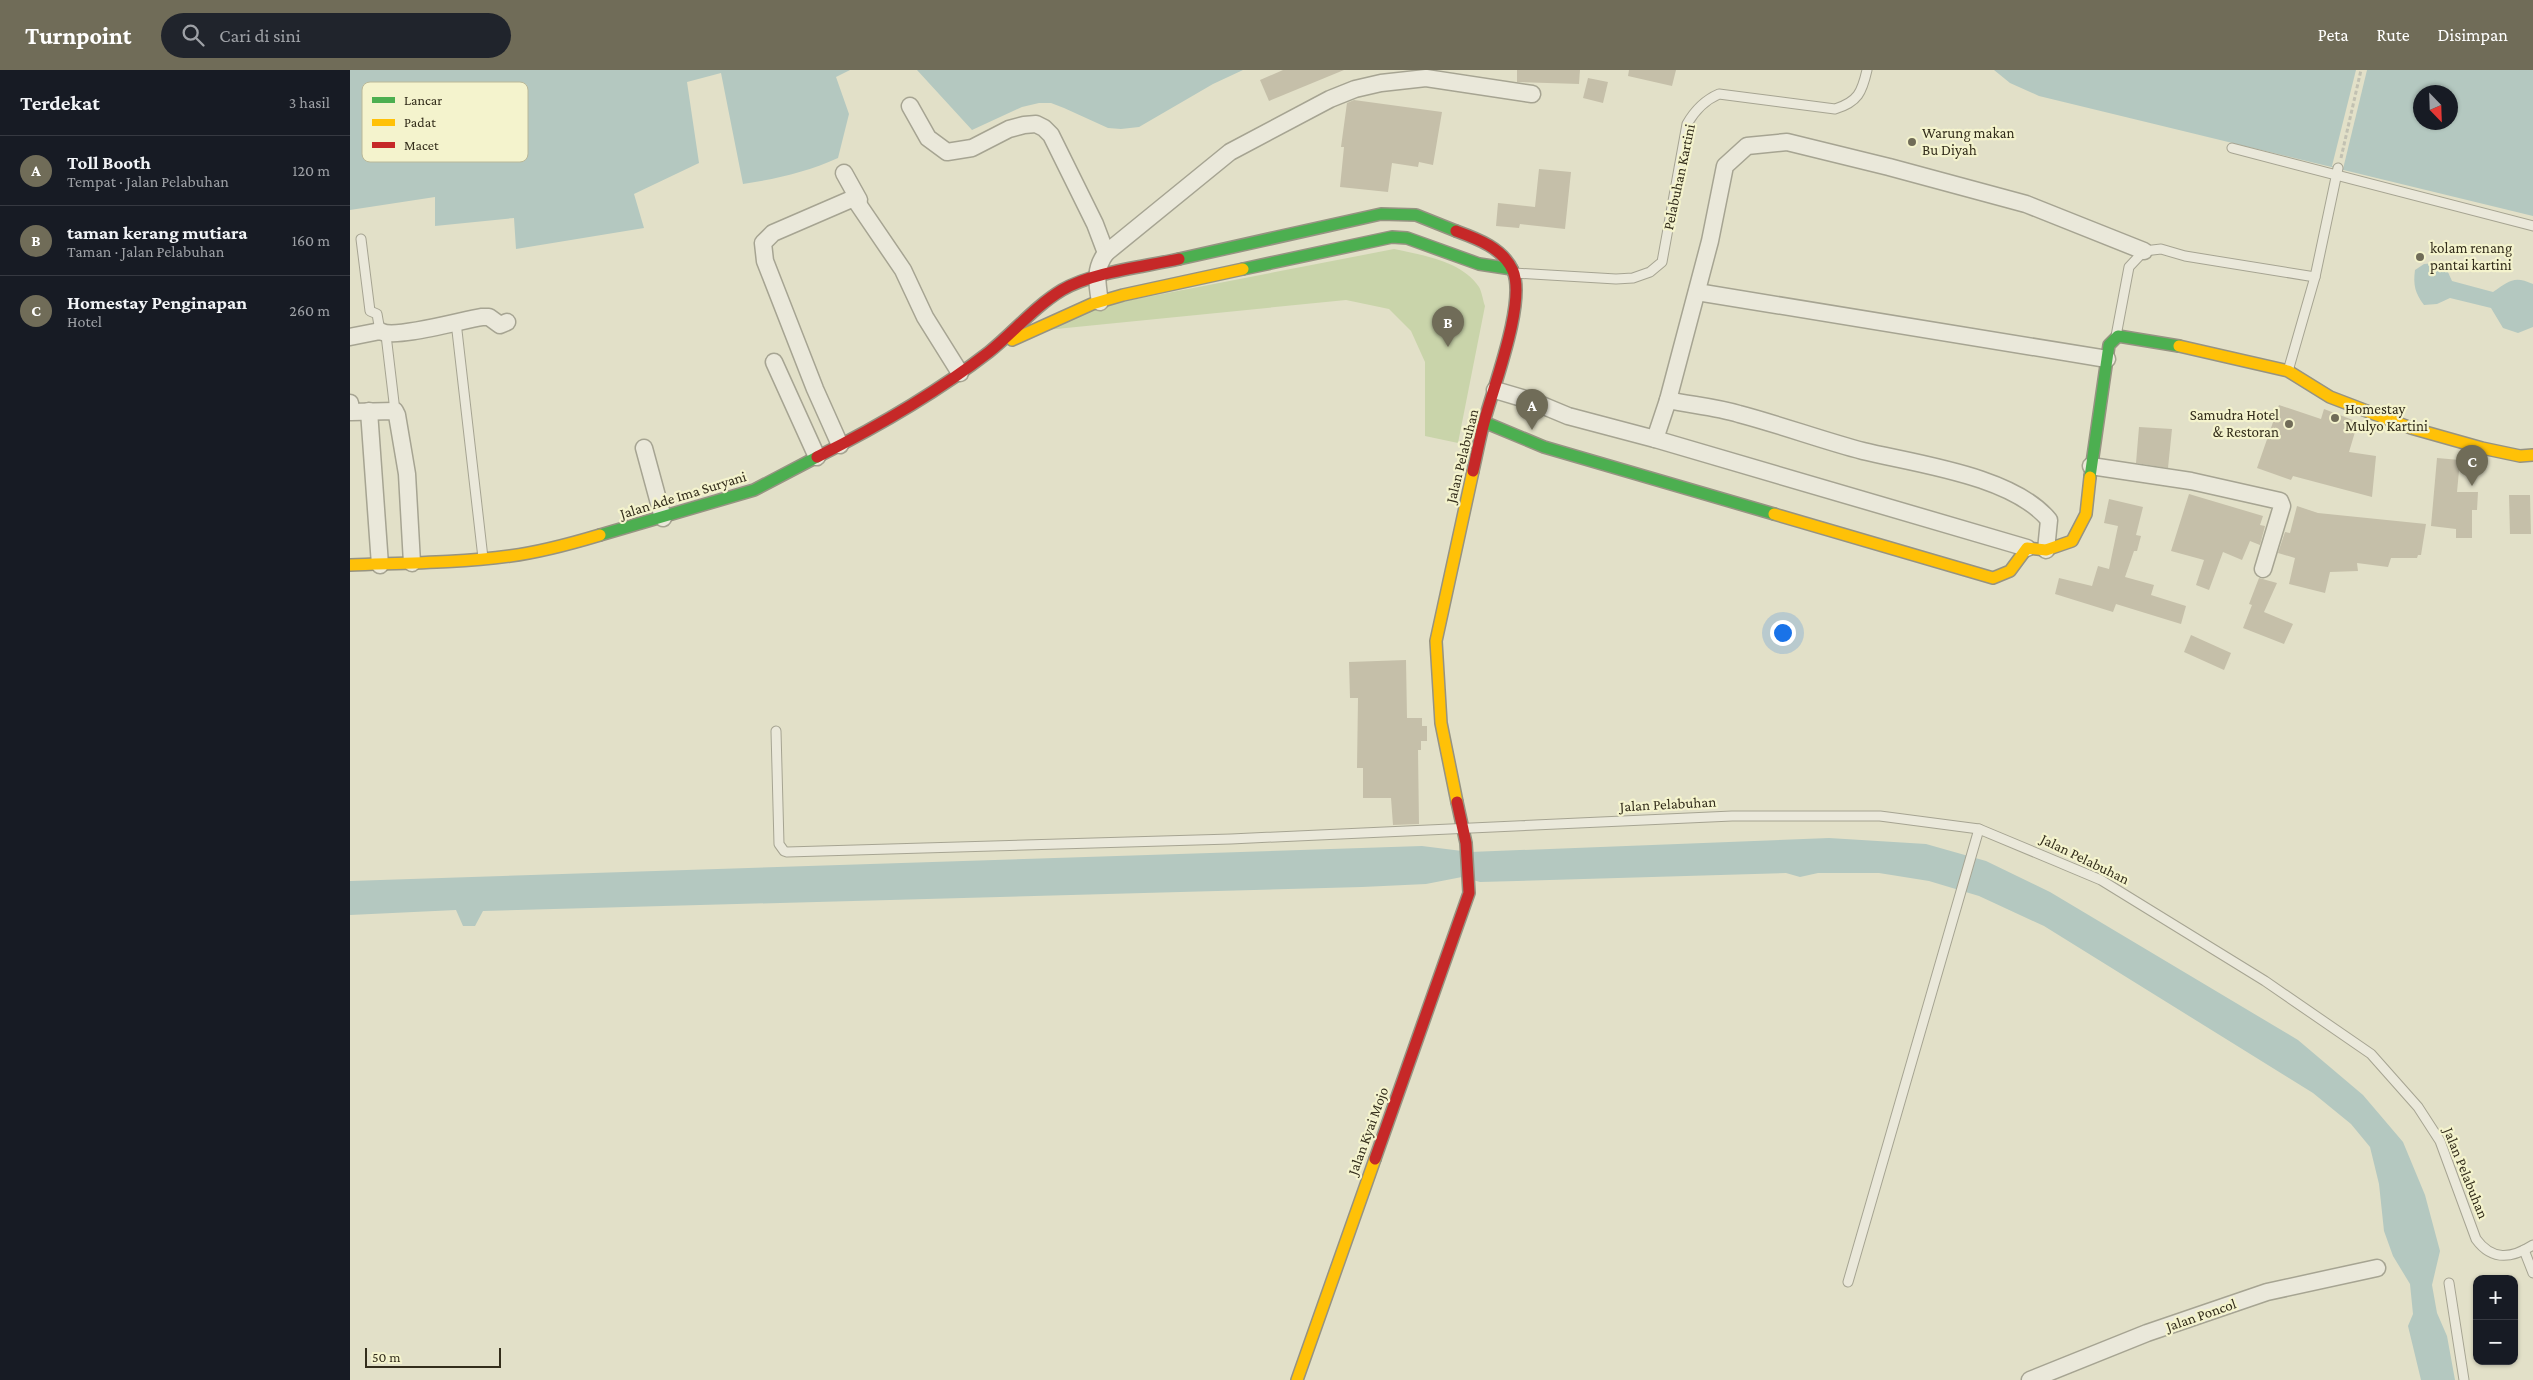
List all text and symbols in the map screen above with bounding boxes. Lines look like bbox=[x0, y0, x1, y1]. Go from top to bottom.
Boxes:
search box bbox=[161, 13, 511, 58]
icon: search bbox=[179, 21, 207, 49]
text: Turnpoint bbox=[25, 22, 131, 49]
text: Cari di sini bbox=[219, 25, 301, 46]
text: Peta bbox=[2318, 25, 2349, 45]
text: Rute bbox=[2377, 25, 2410, 45]
text: Disimpan bbox=[2438, 25, 2508, 45]
legend bbox=[362, 82, 528, 162]
north arrow bbox=[2413, 85, 2458, 130]
text: Terdekat bbox=[20, 91, 100, 115]
text: Lancar bbox=[404, 92, 442, 108]
text: 3 hasil bbox=[289, 94, 330, 111]
text: Padat bbox=[404, 114, 436, 130]
street label: Pelabuhan Kartini bbox=[1660, 123, 1698, 231]
place label: Warung makan Bu Diyah bbox=[1922, 125, 2015, 159]
marker: Warung makan Bu Diyah bbox=[1906, 136, 1918, 148]
text: Macet bbox=[404, 137, 439, 153]
text: Toll Booth bbox=[67, 152, 151, 173]
text: A bbox=[31, 162, 41, 179]
text: 120 m bbox=[292, 162, 330, 179]
text: Tempat · Jalan Pelabuhan bbox=[67, 173, 229, 190]
text: taman kerang mutiara bbox=[67, 222, 248, 243]
text: B bbox=[31, 232, 41, 249]
text: 160 m bbox=[292, 232, 330, 249]
place label: kolam renang pantai kartini bbox=[2430, 240, 2512, 274]
text: Taman · Jalan Pelabuhan bbox=[67, 243, 224, 260]
marker: kolam renang pantai kartini bbox=[2414, 251, 2426, 263]
text: Homestay Penginapan bbox=[67, 292, 247, 313]
text: C bbox=[31, 302, 41, 319]
text: 260 m bbox=[289, 302, 330, 319]
pin: B bbox=[1432, 306, 1464, 347]
text: Hotel bbox=[67, 313, 102, 330]
pin: A bbox=[1516, 389, 1548, 430]
place label: Homestay Mulyo Kartini bbox=[2345, 401, 2428, 435]
street label: Jalan Pelabuhan bbox=[1442, 407, 1482, 507]
place label: Samudra Hotel & Restoran bbox=[2190, 407, 2279, 440]
marker: Homestay Mulyo Kartini bbox=[2329, 412, 2341, 424]
marker: Samudra Hotel & Restoran bbox=[2283, 418, 2295, 430]
pin: C bbox=[2456, 445, 2488, 486]
street label: Jalan Ade Ima Suryani bbox=[616, 468, 749, 523]
your location bbox=[1770, 620, 1796, 646]
street label: Jalan Pelabuhan bbox=[1617, 793, 1717, 816]
street label: Jalan Pelabuhan bbox=[2036, 830, 2132, 888]
street label: Jalan Kyai Mojo bbox=[1344, 1085, 1392, 1180]
street label: Jalan Pelabuhan bbox=[2439, 1123, 2492, 1221]
map controls bbox=[2473, 1275, 2518, 1365]
button: + bbox=[2473, 1275, 2518, 1320]
street label: Jalan Poncol bbox=[2162, 1295, 2239, 1336]
button: − bbox=[2473, 1320, 2518, 1365]
scale bar bbox=[365, 1345, 501, 1368]
text: 50 m bbox=[372, 1349, 400, 1365]

